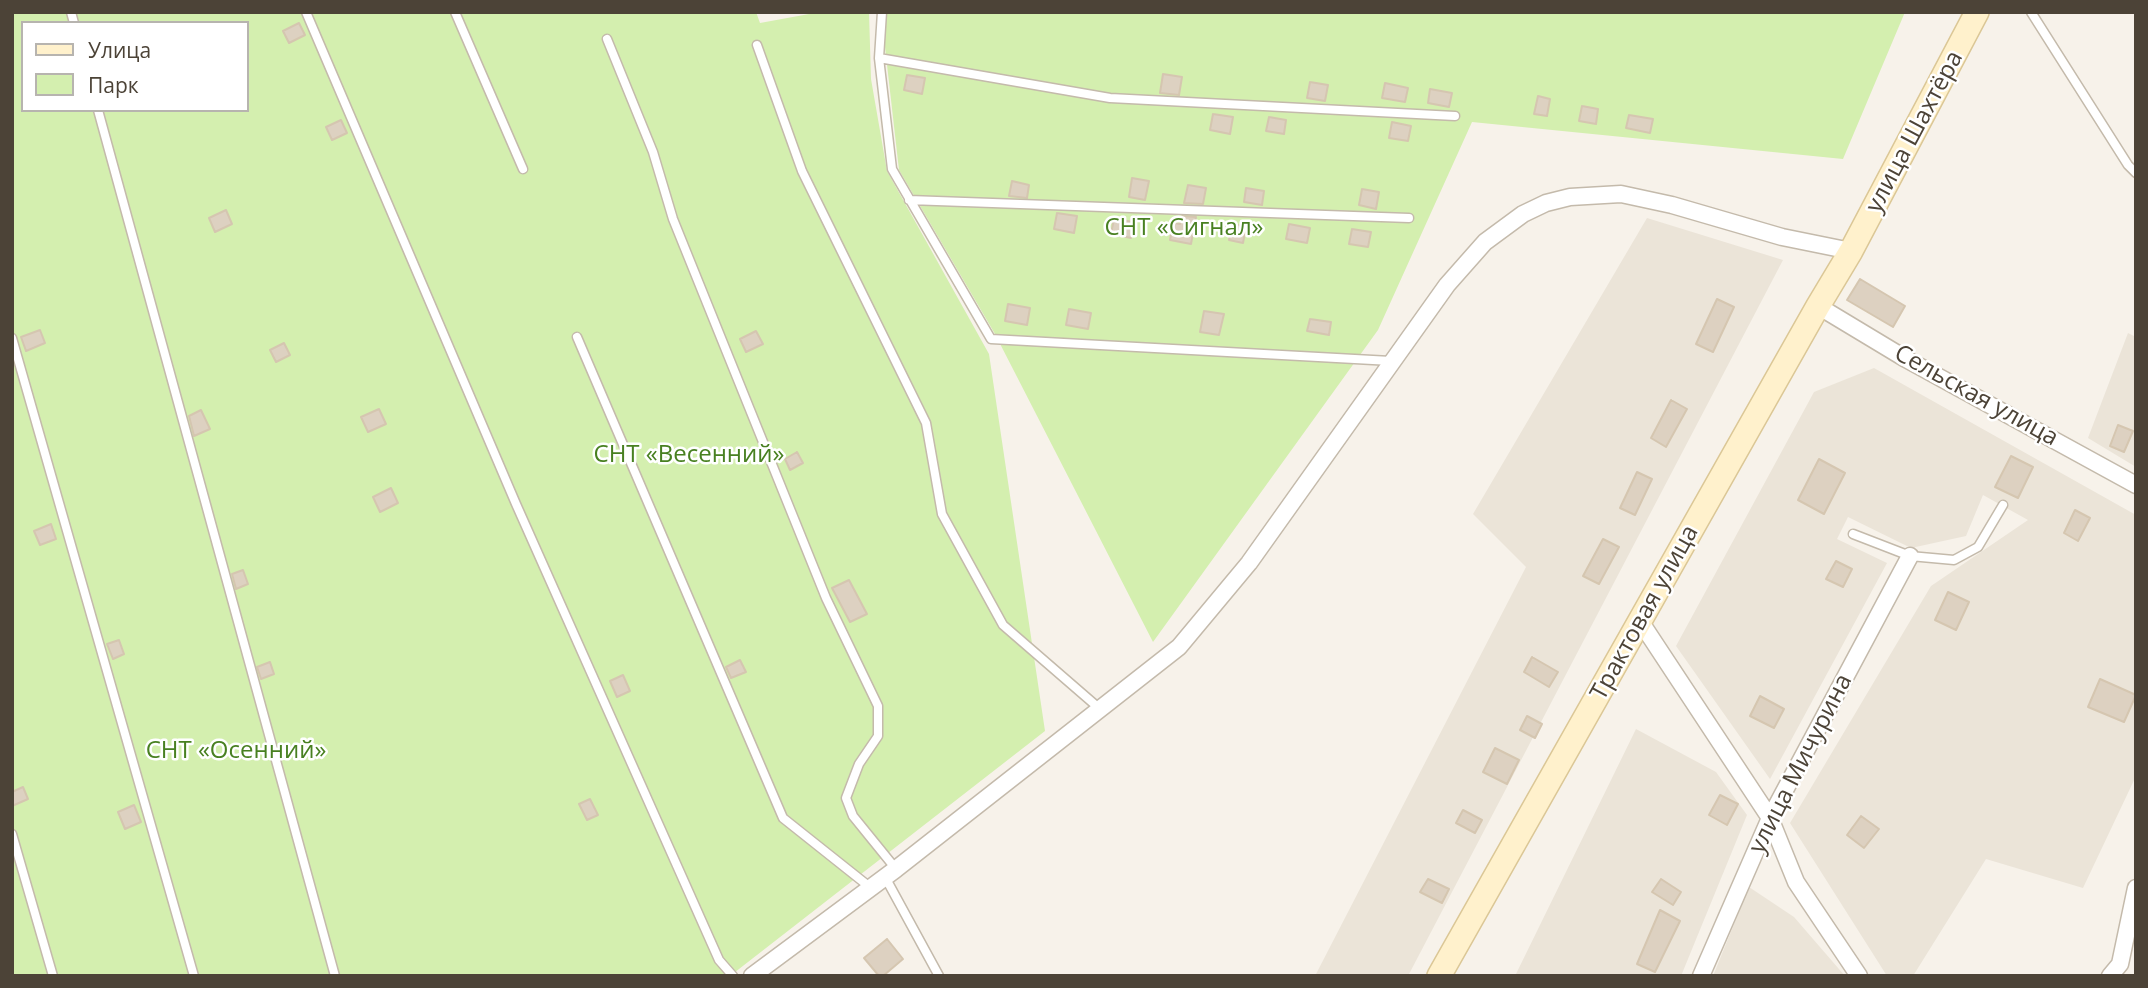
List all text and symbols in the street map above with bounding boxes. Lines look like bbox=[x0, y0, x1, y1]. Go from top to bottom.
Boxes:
legend bbox=[21, 21, 248, 112]
text: Улица bbox=[88, 36, 151, 64]
street label: улица Шахтёра bbox=[1860, 46, 1970, 218]
text: Парк bbox=[88, 71, 139, 99]
park label: СНТ «Сигнал» bbox=[1104, 214, 1264, 242]
street label: Сельская улица bbox=[1889, 339, 2063, 453]
park label: СНТ «Весенний» bbox=[594, 441, 784, 469]
street label: Трактовая улица bbox=[1585, 521, 1705, 705]
street label: улица Мичурина bbox=[1743, 669, 1859, 859]
park label: СНТ «Осенний» bbox=[146, 737, 326, 765]

